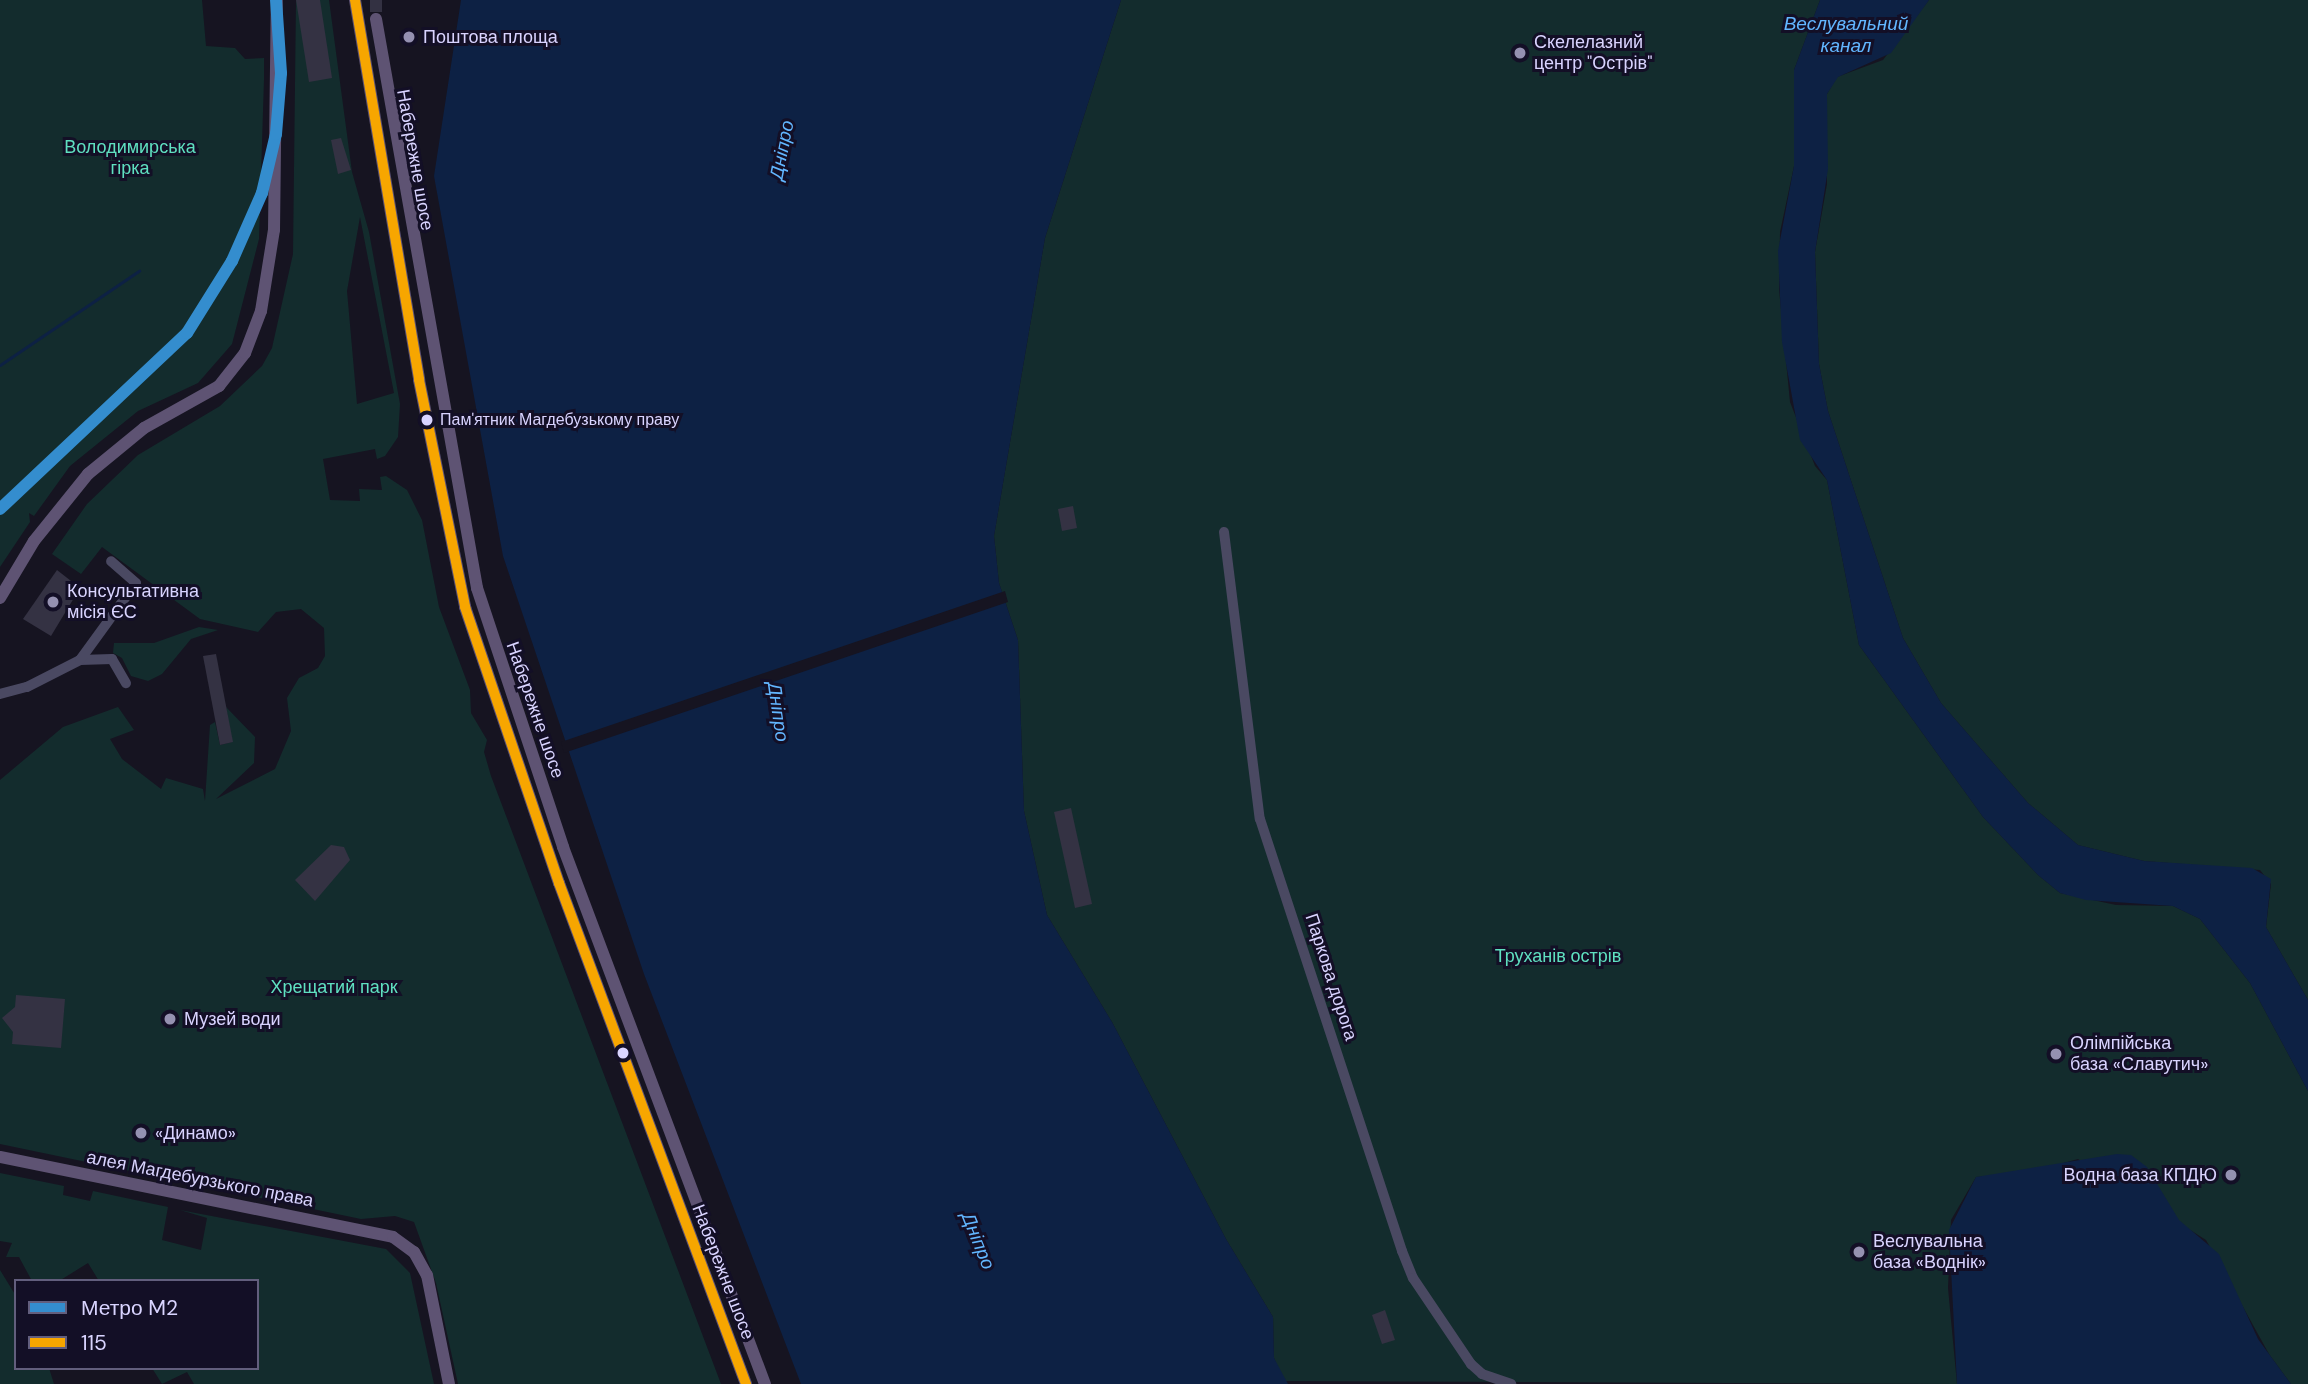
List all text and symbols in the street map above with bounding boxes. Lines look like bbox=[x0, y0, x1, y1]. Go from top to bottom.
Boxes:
water label: Веслувальний канал bbox=[1784, 13, 1908, 57]
place label: Поштова площа bbox=[423, 26, 558, 48]
marker: Поштова площа bbox=[401, 29, 417, 45]
place label: Скелелазний центр "Острів" bbox=[1534, 32, 1652, 74]
marker: Скелелазний центр "Острів" bbox=[1512, 45, 1528, 61]
street label: Набережне шосе bbox=[392, 88, 438, 232]
water label: Дніпро bbox=[765, 119, 799, 181]
park label: Володимирська гірка bbox=[64, 137, 196, 180]
place label: Пам'ятник Магдебузькому праву bbox=[440, 410, 679, 430]
marker: Пам'ятник Магдебузькому праву bbox=[420, 413, 434, 427]
place label: Консультативна місія ЄС bbox=[67, 581, 199, 624]
marker: Консультативна місія ЄС bbox=[45, 594, 61, 610]
street label: Набережне шосе bbox=[501, 639, 569, 781]
water label: Дніпро bbox=[763, 681, 793, 743]
street label: Паркова дорога bbox=[1300, 911, 1362, 1043]
park label: Труханів острів bbox=[1495, 945, 1621, 967]
park label: Хрещатий парк bbox=[270, 976, 398, 998]
place label: Музей води bbox=[184, 1008, 281, 1030]
marker: Музей води bbox=[162, 1011, 178, 1027]
place label: Олімпійська база «Славутич» bbox=[2070, 1033, 2208, 1076]
unlabelled marker bbox=[616, 1046, 630, 1060]
marker: Олімпійська база «Славутич» bbox=[2048, 1046, 2064, 1062]
place label: «Динамо» bbox=[155, 1122, 236, 1144]
marker: «Динамо» bbox=[133, 1125, 149, 1141]
street label: алея Магдебурзького права bbox=[85, 1146, 315, 1212]
place label: Водна база КПДЮ bbox=[2064, 1164, 2217, 1186]
marker: Водна база КПДЮ bbox=[2223, 1167, 2239, 1183]
street label: Набережне шосе bbox=[687, 1201, 759, 1343]
water label: Дніпро bbox=[956, 1209, 1000, 1273]
place label: Веслувальна база «Воднік» bbox=[1873, 1231, 1986, 1274]
marker: Веслувальна база «Воднік» bbox=[1851, 1244, 1867, 1260]
legend bbox=[14, 1279, 259, 1370]
text: Метро M2 bbox=[81, 1294, 178, 1322]
text: 115 bbox=[81, 1329, 107, 1357]

